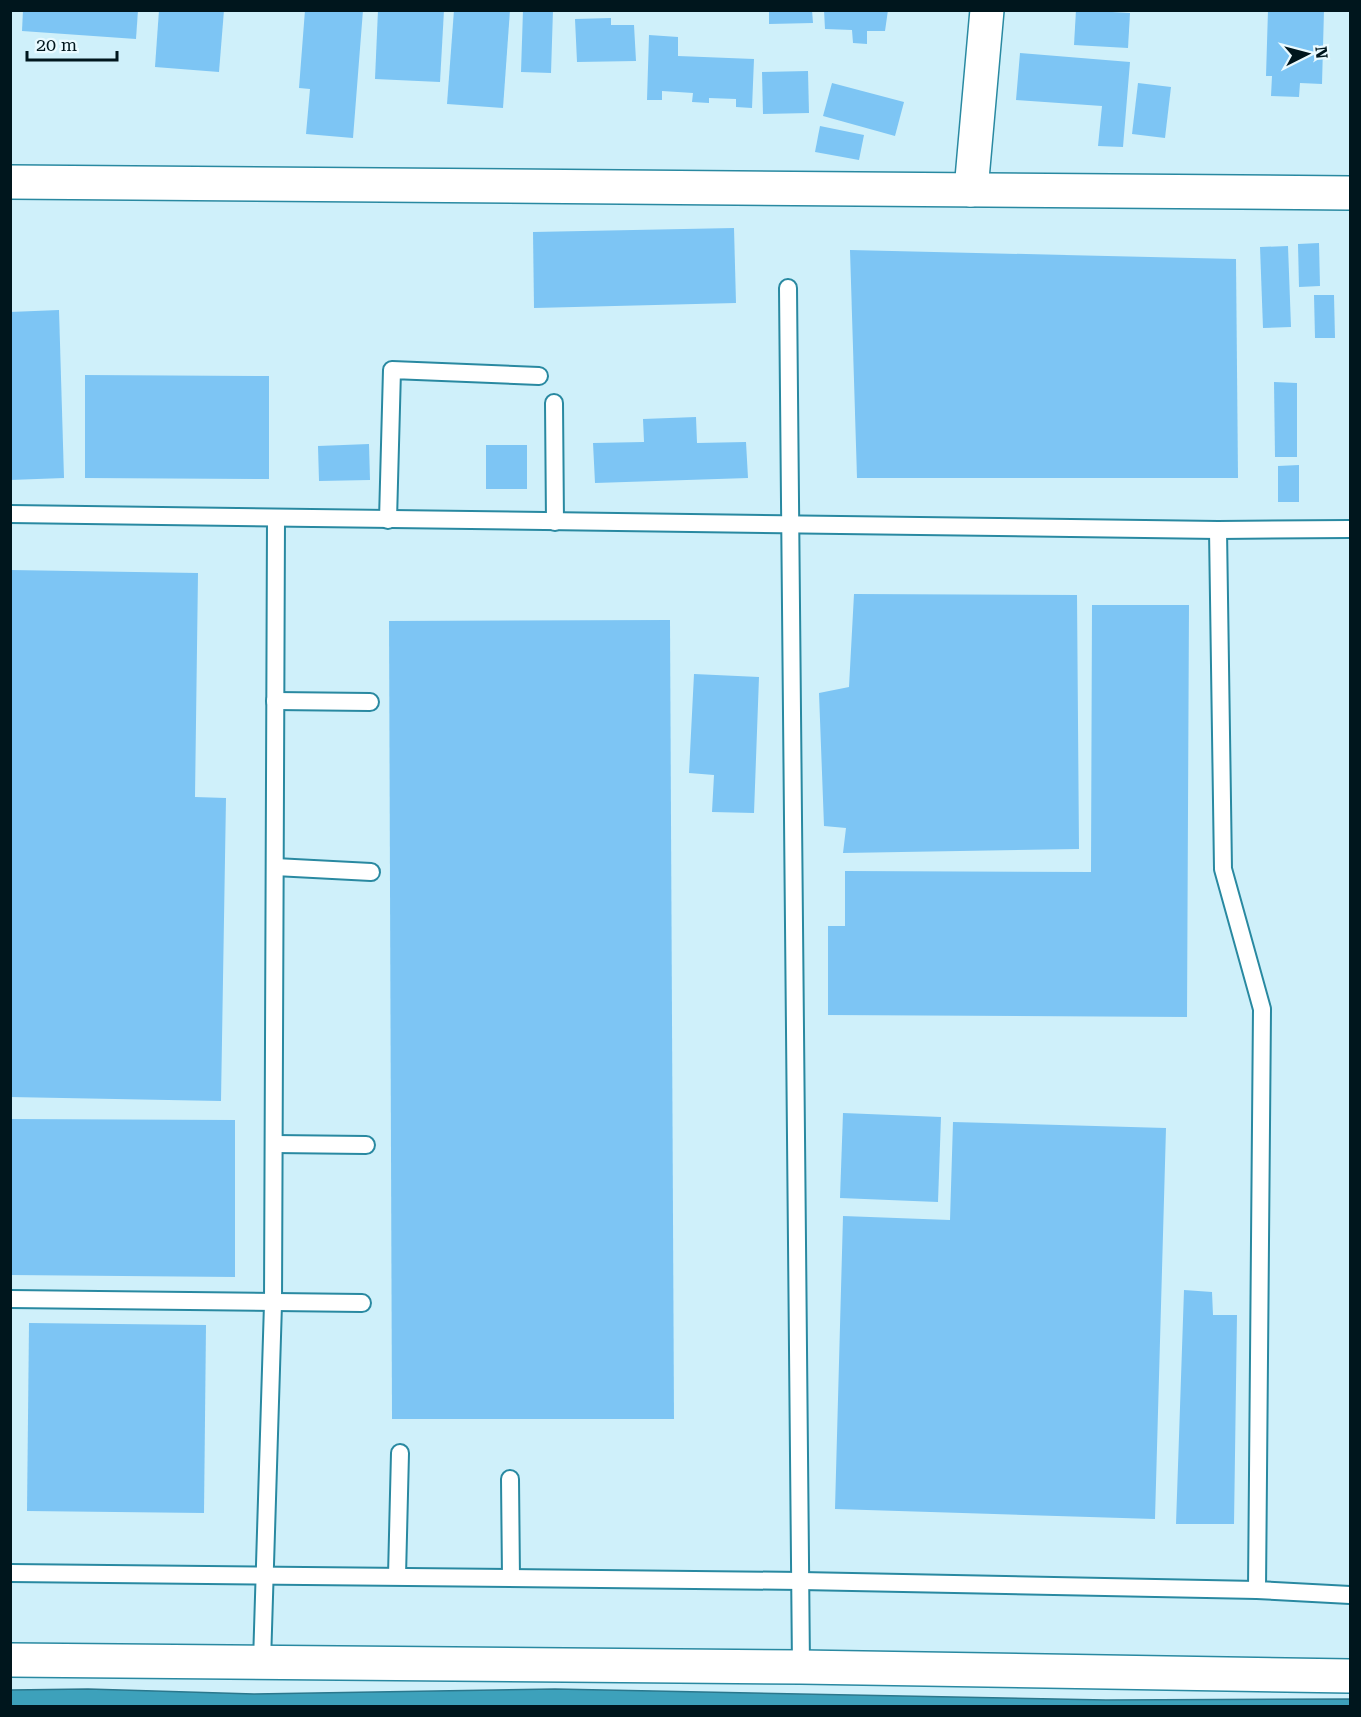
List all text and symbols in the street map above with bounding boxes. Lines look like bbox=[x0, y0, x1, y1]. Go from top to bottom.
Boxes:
scale bar bbox=[27, 24, 117, 62]
north arrow bbox=[1277, 24, 1337, 84]
text: 20 m bbox=[36, 34, 77, 55]
text: N bbox=[1311, 45, 1332, 60]

